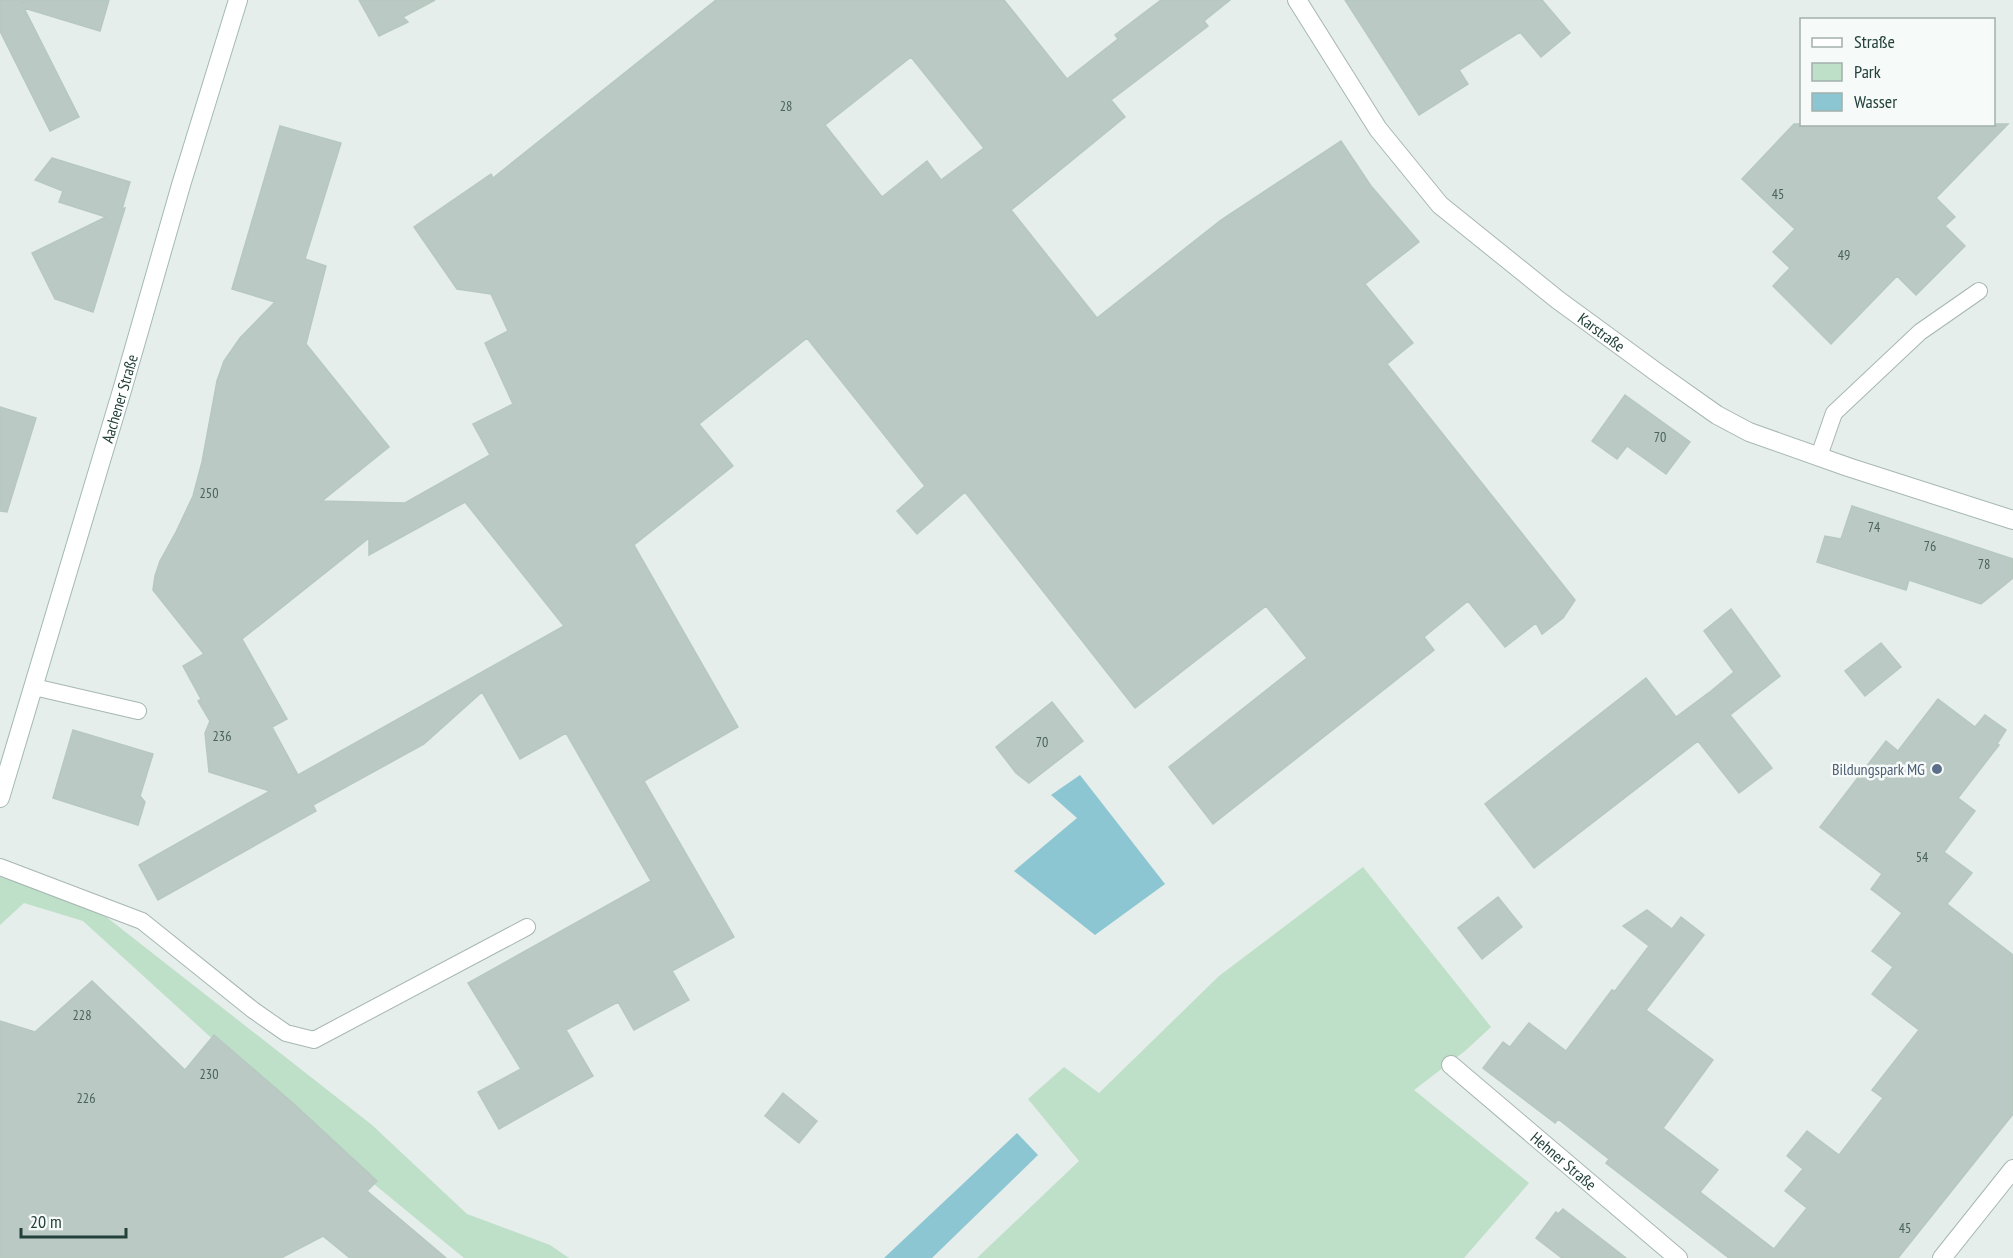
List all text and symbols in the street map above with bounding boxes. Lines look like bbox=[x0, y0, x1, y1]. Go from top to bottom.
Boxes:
legend bbox=[1800, 18, 1995, 126]
text: Straße bbox=[1854, 30, 1895, 53]
text: Park bbox=[1854, 60, 1881, 83]
text: Wasser bbox=[1854, 90, 1897, 113]
house number: 28 bbox=[780, 97, 792, 115]
house number: 45 bbox=[1772, 185, 1784, 203]
house number: 49 bbox=[1838, 246, 1850, 264]
street label: Karstraße bbox=[1574, 308, 1629, 356]
street label: Aachener Straße bbox=[97, 352, 142, 445]
house number: 70 bbox=[1654, 428, 1666, 446]
house number: 250 bbox=[200, 484, 218, 502]
house number: 74 bbox=[1868, 518, 1881, 536]
house number: 76 bbox=[1924, 537, 1936, 555]
house number: 78 bbox=[1978, 555, 1990, 573]
house number: 236 bbox=[213, 727, 231, 745]
house number: 70 bbox=[1036, 733, 1048, 751]
place label: Bildungspark MG bbox=[1832, 759, 1925, 779]
marker: Bildungspark MG bbox=[1930, 762, 1944, 776]
house number: 54 bbox=[1916, 848, 1929, 866]
house number: 228 bbox=[73, 1006, 91, 1024]
house number: 230 bbox=[200, 1065, 218, 1083]
house number: 226 bbox=[77, 1089, 95, 1107]
street label: Hehner Straße bbox=[1527, 1127, 1601, 1194]
scale bar bbox=[21, 1201, 126, 1239]
text: 20 m bbox=[30, 1210, 62, 1233]
house number: 45 bbox=[1899, 1219, 1911, 1237]

